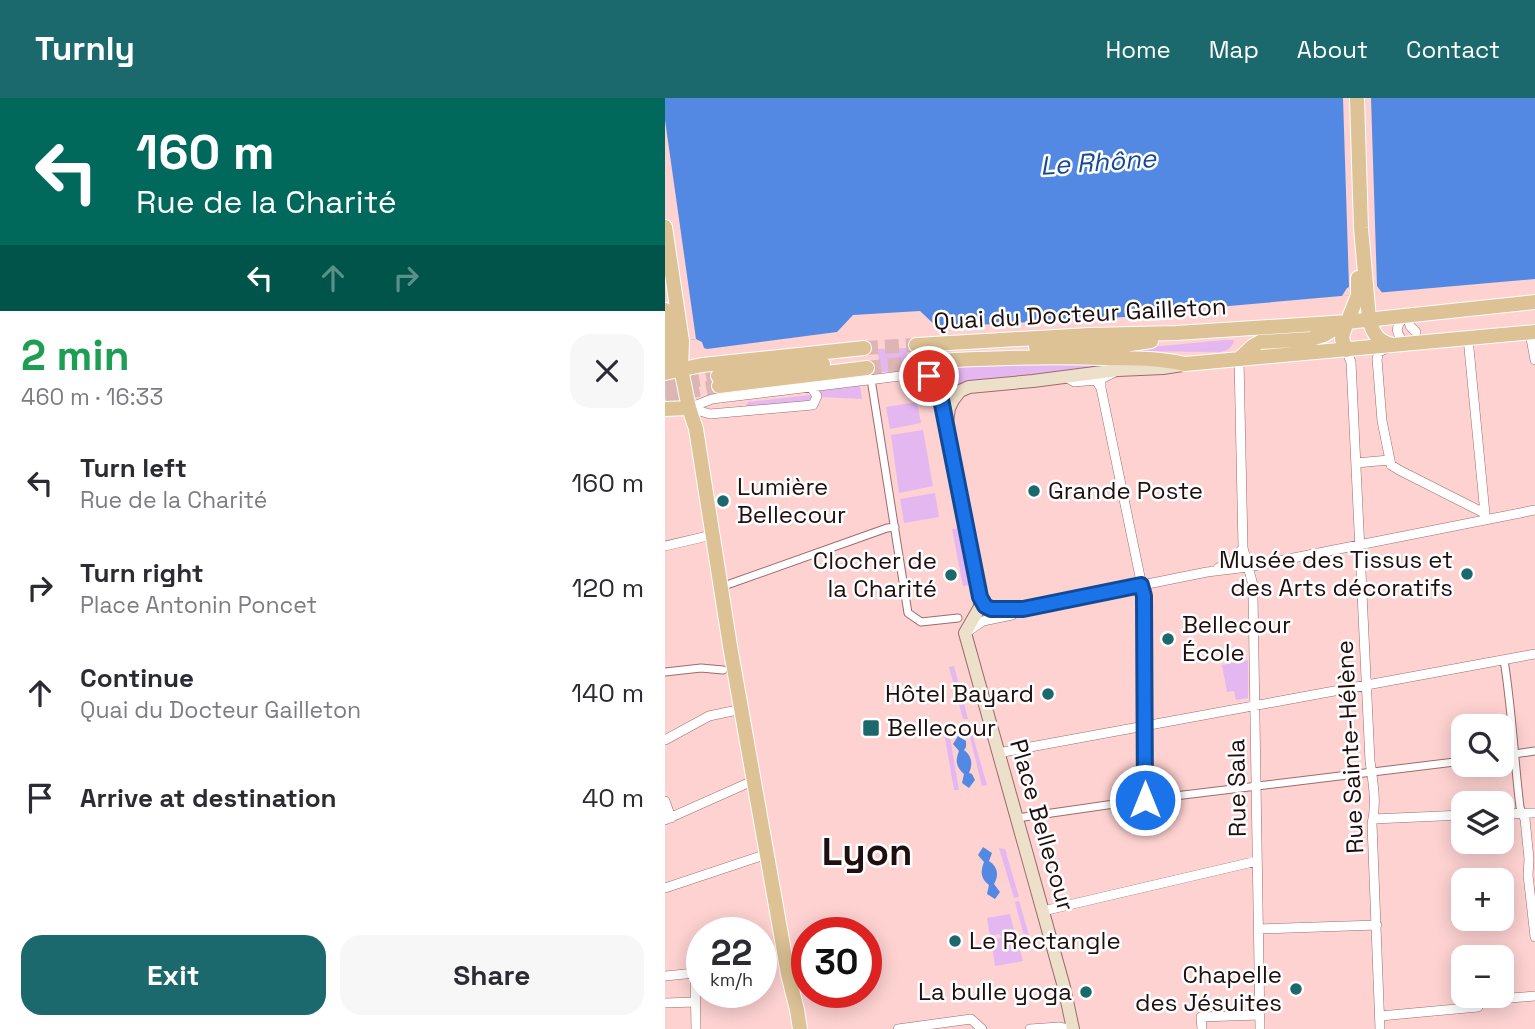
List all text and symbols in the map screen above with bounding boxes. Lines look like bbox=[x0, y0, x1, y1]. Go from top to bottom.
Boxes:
text: Turnly bbox=[35, 28, 135, 70]
text: Home bbox=[1105, 34, 1171, 65]
text: Map bbox=[1209, 34, 1259, 65]
text: About bbox=[1297, 34, 1368, 65]
text: Contact bbox=[1406, 34, 1500, 65]
text: 160 m bbox=[136, 121, 274, 183]
icon: left bbox=[21, 126, 112, 217]
water label: Le Rhône bbox=[1039, 141, 1159, 183]
text: Rue de la Charité bbox=[136, 182, 397, 222]
icon: left bbox=[241, 259, 279, 297]
icon: ahead bbox=[314, 259, 352, 297]
icon: right bbox=[387, 259, 425, 297]
street label: Quai du Docteur Gailleton bbox=[933, 290, 1227, 337]
text: 2 min bbox=[21, 329, 130, 382]
button: close bbox=[570, 334, 644, 408]
pin bbox=[899, 346, 959, 406]
icon: arrive bbox=[910, 357, 948, 395]
text: 460 m · 16:33 bbox=[21, 382, 163, 412]
text: Turn left bbox=[80, 451, 187, 485]
icon: left bbox=[21, 464, 59, 502]
text: 160 m bbox=[572, 466, 644, 500]
place label: Lumière Bellecour bbox=[737, 471, 846, 530]
place label: Grande Poste bbox=[1048, 475, 1203, 506]
marker: Grande Poste bbox=[1026, 483, 1042, 499]
text: Rue de la Charité bbox=[80, 485, 267, 515]
marker: Lumière Bellecour bbox=[715, 493, 731, 509]
place label: Musée des Tissus et des Arts décoratifs bbox=[1219, 544, 1453, 603]
place label: Clocher de la Charité bbox=[813, 545, 937, 604]
text: Turn right bbox=[80, 556, 204, 590]
marker: Musée des Tissus et des Arts décoratifs bbox=[1459, 566, 1475, 582]
marker: Clocher de la Charité bbox=[943, 567, 959, 583]
icon: right bbox=[21, 569, 59, 607]
text: 120 m bbox=[572, 571, 644, 605]
text: Place Antonin Poncet bbox=[80, 590, 317, 620]
place label: Bellecour École bbox=[1182, 609, 1291, 668]
marker: Bellecour École bbox=[1160, 631, 1176, 647]
street label: Rue Sainte-Hélène bbox=[1328, 640, 1371, 855]
text: Continue bbox=[80, 661, 194, 695]
icon: ahead bbox=[21, 674, 59, 712]
text: 140 m bbox=[571, 676, 644, 710]
place label: Hôtel Bayard bbox=[885, 678, 1034, 709]
marker: Hôtel Bayard bbox=[1040, 686, 1056, 702]
text: Quai du Docteur Gailleton bbox=[80, 695, 361, 725]
place label: Bellecour bbox=[887, 712, 996, 743]
map controls bbox=[1451, 714, 1514, 1008]
button: search bbox=[1451, 714, 1514, 777]
marker: Bellecour bbox=[861, 718, 881, 738]
street label: Place Bellecour bbox=[1003, 735, 1082, 914]
street label: Rue Sala bbox=[1220, 738, 1253, 837]
position arrow bbox=[1108, 763, 1182, 837]
icon: arrive bbox=[21, 779, 59, 817]
text: Arrive at destination bbox=[80, 781, 337, 815]
text: 40 m bbox=[582, 781, 644, 815]
button: layers bbox=[1451, 791, 1514, 854]
district label: Lyon bbox=[822, 828, 912, 876]
button: + bbox=[1451, 868, 1514, 931]
speed limit sign: 30 bbox=[791, 917, 882, 1008]
place label: Le Rectangle bbox=[969, 925, 1121, 956]
text: 22 bbox=[711, 931, 752, 975]
marker: Le Rectangle bbox=[947, 933, 963, 949]
button: Exit bbox=[21, 935, 326, 1015]
button: Share bbox=[340, 935, 644, 1015]
button: − bbox=[1451, 945, 1514, 1008]
place label: Chapelle des Jésuites bbox=[1135, 959, 1282, 1018]
text: km/h bbox=[710, 968, 753, 991]
place label: La bulle yoga bbox=[918, 976, 1072, 1007]
marker: Chapelle des Jésuites bbox=[1288, 981, 1304, 997]
marker: La bulle yoga bbox=[1078, 984, 1094, 1000]

